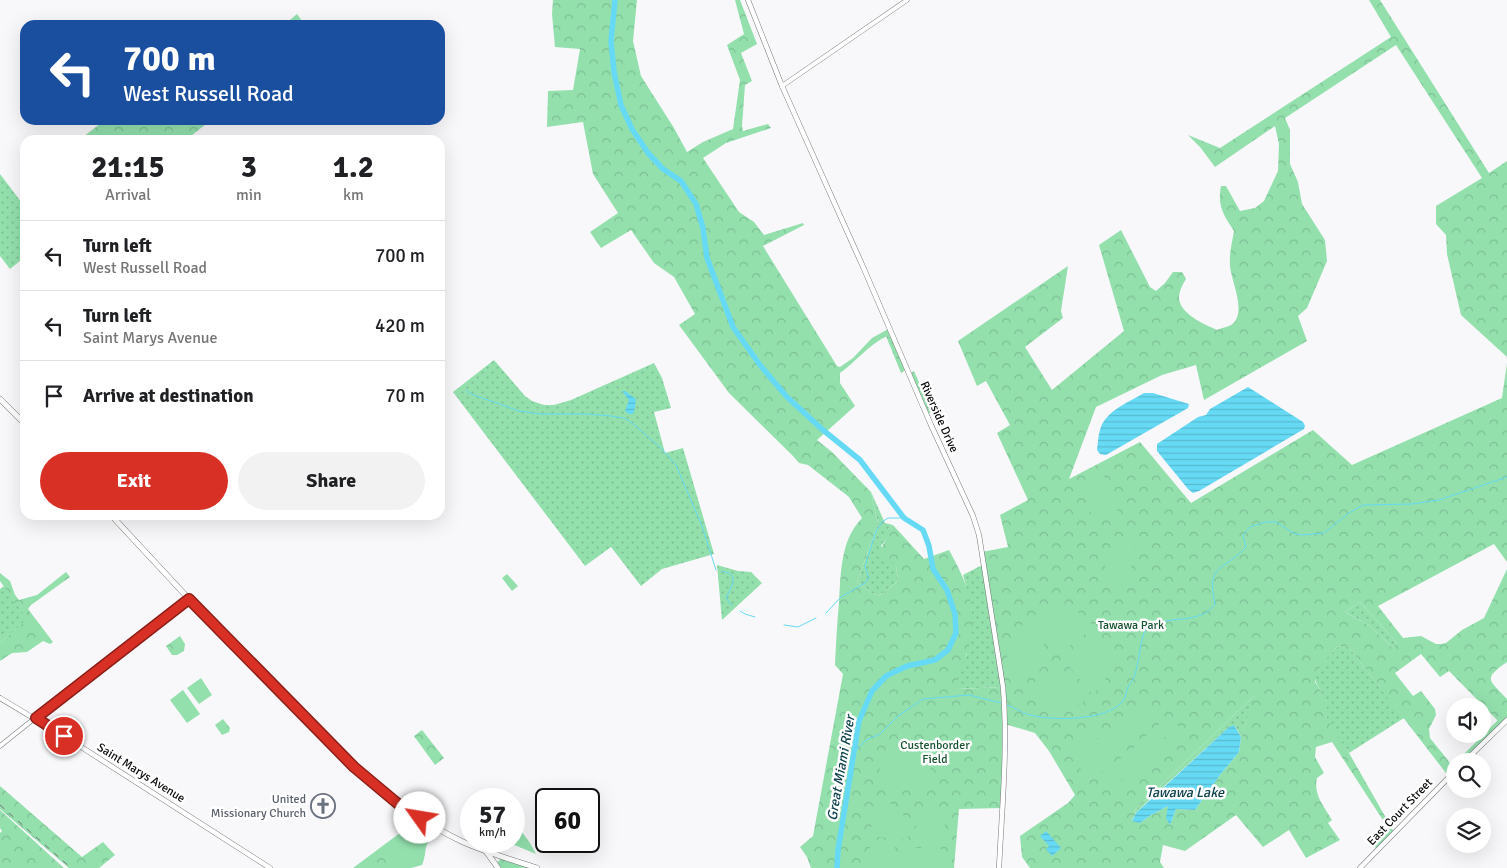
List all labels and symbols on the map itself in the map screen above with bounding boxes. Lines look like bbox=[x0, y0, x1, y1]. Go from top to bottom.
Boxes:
street label: Riverside Drive bbox=[917, 379, 961, 455]
park label: Tawawa Park bbox=[1098, 618, 1164, 633]
water label: Great Miami River bbox=[823, 712, 859, 822]
pin bbox=[43, 715, 85, 757]
park label: Custenborder Field bbox=[900, 738, 970, 767]
street label: Saint Marys Avenue bbox=[94, 740, 188, 806]
street label: East Court Street bbox=[1364, 775, 1436, 849]
water label: Tawawa Lake bbox=[1146, 784, 1225, 801]
speed limit sign: 60 bbox=[535, 788, 600, 853]
position arrow bbox=[393, 791, 445, 843]
place label: United Missionary Church bbox=[211, 792, 306, 821]
church icon: United Missionary Church bbox=[310, 793, 336, 819]

